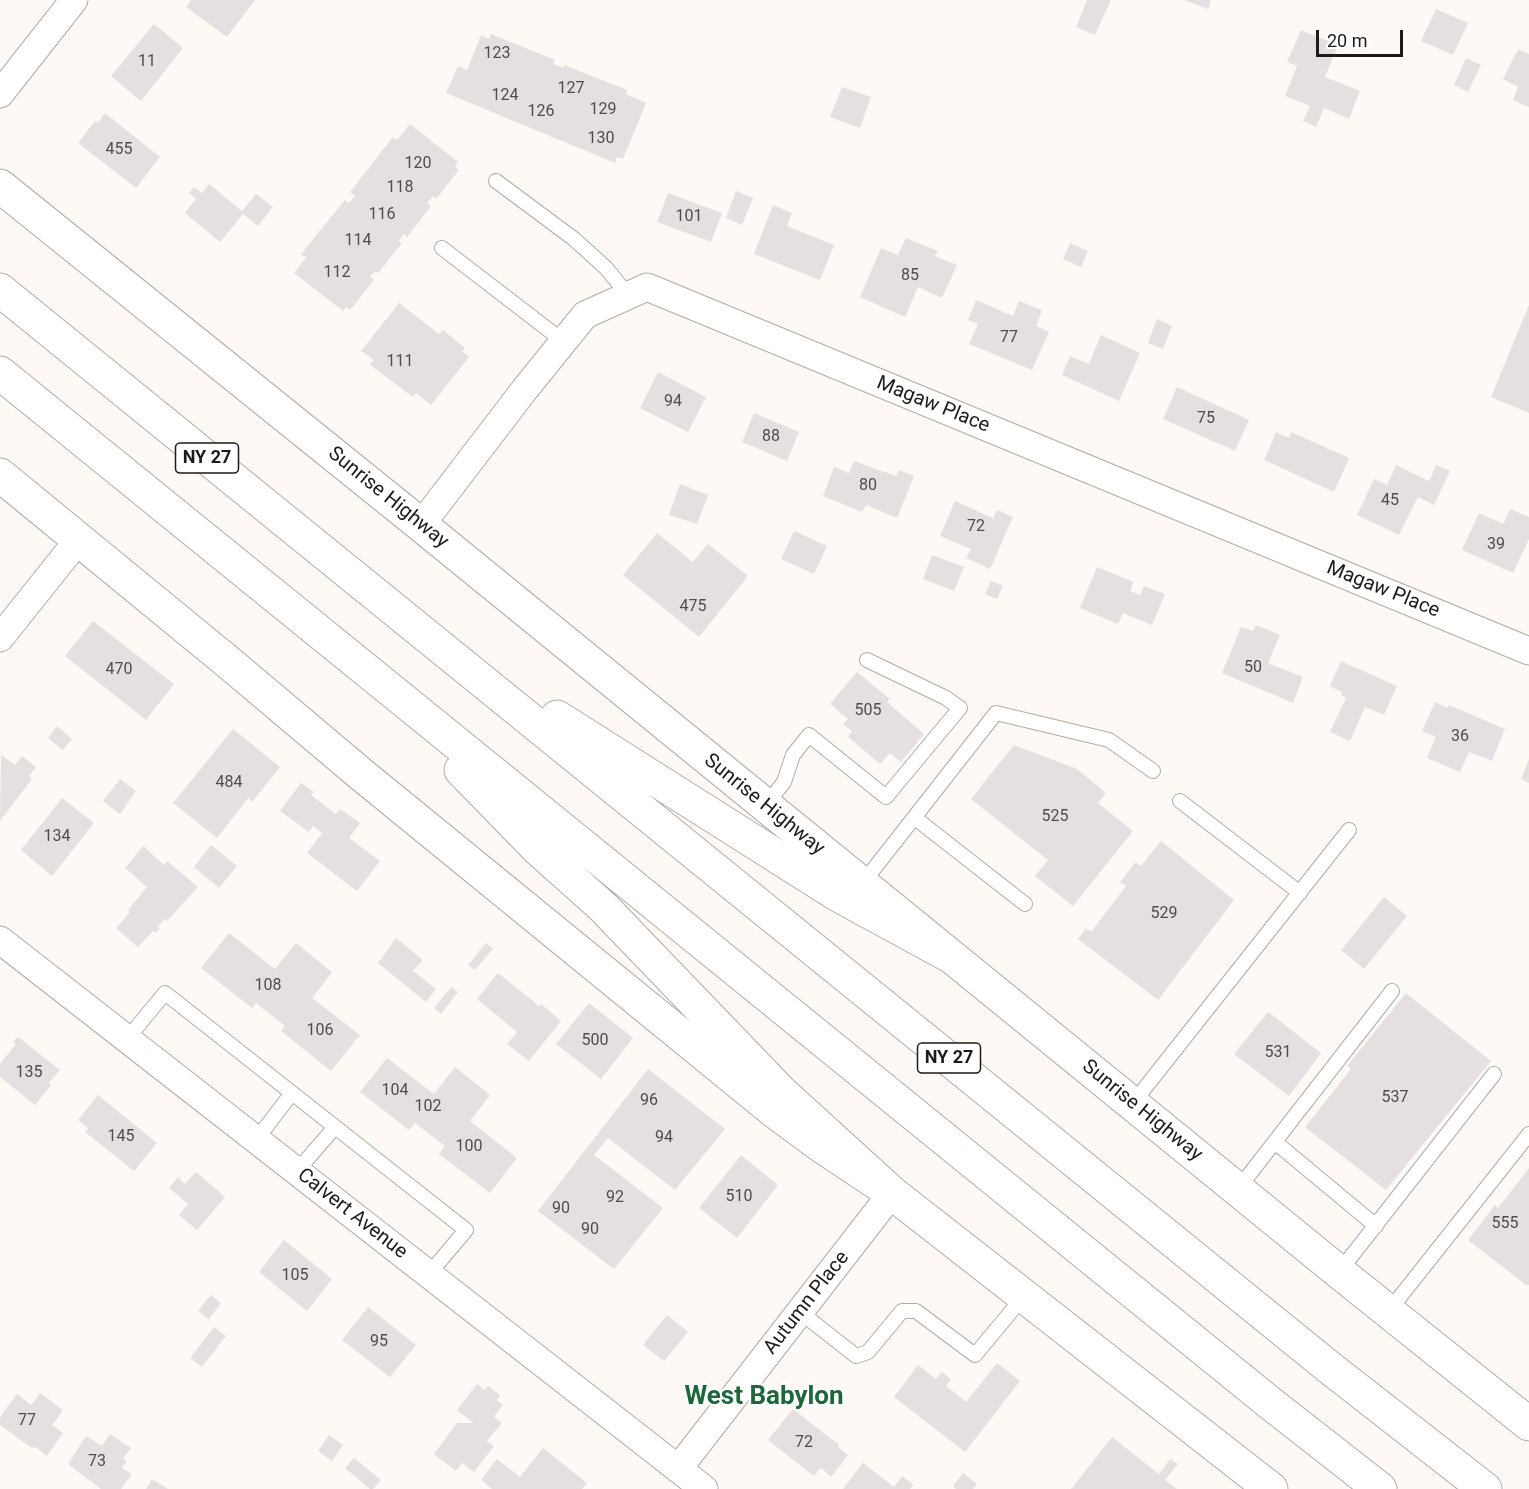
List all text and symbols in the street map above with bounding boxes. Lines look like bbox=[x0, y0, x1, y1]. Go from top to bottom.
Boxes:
scale bar bbox=[1319, 18, 1406, 56]
text: 20 m bbox=[1327, 30, 1367, 51]
house number: 123 bbox=[484, 44, 510, 64]
house number: 11 bbox=[138, 52, 156, 72]
house number: 127 bbox=[558, 79, 584, 99]
house number: 124 bbox=[492, 86, 518, 106]
house number: 129 bbox=[590, 100, 616, 120]
house number: 126 bbox=[528, 102, 554, 122]
house number: 130 bbox=[588, 129, 614, 149]
house number: 455 bbox=[106, 140, 132, 160]
house number: 120 bbox=[405, 154, 431, 174]
house number: 118 bbox=[387, 178, 413, 198]
house number: 116 bbox=[369, 205, 395, 225]
house number: 101 bbox=[676, 207, 702, 227]
house number: 114 bbox=[345, 231, 371, 251]
house number: 112 bbox=[324, 263, 350, 283]
house number: 85 bbox=[901, 266, 919, 286]
house number: 77 bbox=[1000, 328, 1018, 348]
house number: 111 bbox=[387, 352, 413, 372]
street label: Magaw Place bbox=[873, 371, 993, 439]
house number: 94 bbox=[664, 392, 682, 412]
house number: 75 bbox=[1197, 409, 1215, 429]
house number: 88 bbox=[762, 427, 780, 447]
street label: Sunrise Highway bbox=[323, 442, 453, 554]
road number: NY 27 bbox=[176, 443, 238, 473]
house number: 80 bbox=[859, 476, 877, 496]
house number: 45 bbox=[1381, 491, 1399, 511]
house number: 72 bbox=[967, 517, 985, 537]
house number: 39 bbox=[1487, 535, 1505, 555]
street label: Magaw Place bbox=[1323, 556, 1443, 624]
house number: 475 bbox=[680, 597, 706, 617]
house number: 50 bbox=[1244, 658, 1262, 678]
house number: 470 bbox=[106, 660, 132, 680]
house number: 505 bbox=[855, 701, 881, 721]
house number: 36 bbox=[1451, 727, 1469, 747]
street label: Sunrise Highway bbox=[699, 749, 829, 861]
house number: 484 bbox=[216, 773, 242, 793]
house number: 525 bbox=[1042, 807, 1068, 827]
house number: 134 bbox=[44, 827, 70, 847]
house number: 529 bbox=[1151, 904, 1177, 924]
house number: 108 bbox=[255, 976, 281, 996]
house number: 106 bbox=[307, 1021, 333, 1041]
house number: 500 bbox=[582, 1031, 608, 1051]
road number: NY 27 bbox=[918, 1043, 980, 1073]
house number: 531 bbox=[1265, 1043, 1291, 1063]
street label: Sunrise Highway bbox=[1077, 1055, 1207, 1167]
house number: 135 bbox=[16, 1063, 42, 1083]
house number: 104 bbox=[382, 1081, 408, 1101]
house number: 537 bbox=[1382, 1088, 1408, 1108]
house number: 96 bbox=[640, 1091, 658, 1111]
house number: 102 bbox=[415, 1097, 441, 1117]
house number: 145 bbox=[108, 1127, 134, 1147]
house number: 94 bbox=[655, 1128, 673, 1148]
house number: 100 bbox=[456, 1137, 482, 1157]
street label: Calvert Avenue bbox=[292, 1164, 412, 1264]
house number: 510 bbox=[726, 1187, 752, 1207]
house number: 92 bbox=[606, 1188, 624, 1208]
house number: 90 bbox=[552, 1199, 570, 1219]
house number: 555 bbox=[1492, 1214, 1518, 1234]
house number: 90 bbox=[581, 1220, 599, 1240]
street label: Autumn Place bbox=[759, 1247, 855, 1359]
house number: 105 bbox=[282, 1266, 308, 1286]
house number: 95 bbox=[370, 1332, 388, 1352]
district label: West Babylon bbox=[684, 1381, 844, 1413]
house number: 77 bbox=[18, 1411, 36, 1431]
house number: 72 bbox=[795, 1433, 813, 1453]
house number: 73 bbox=[88, 1452, 106, 1472]

